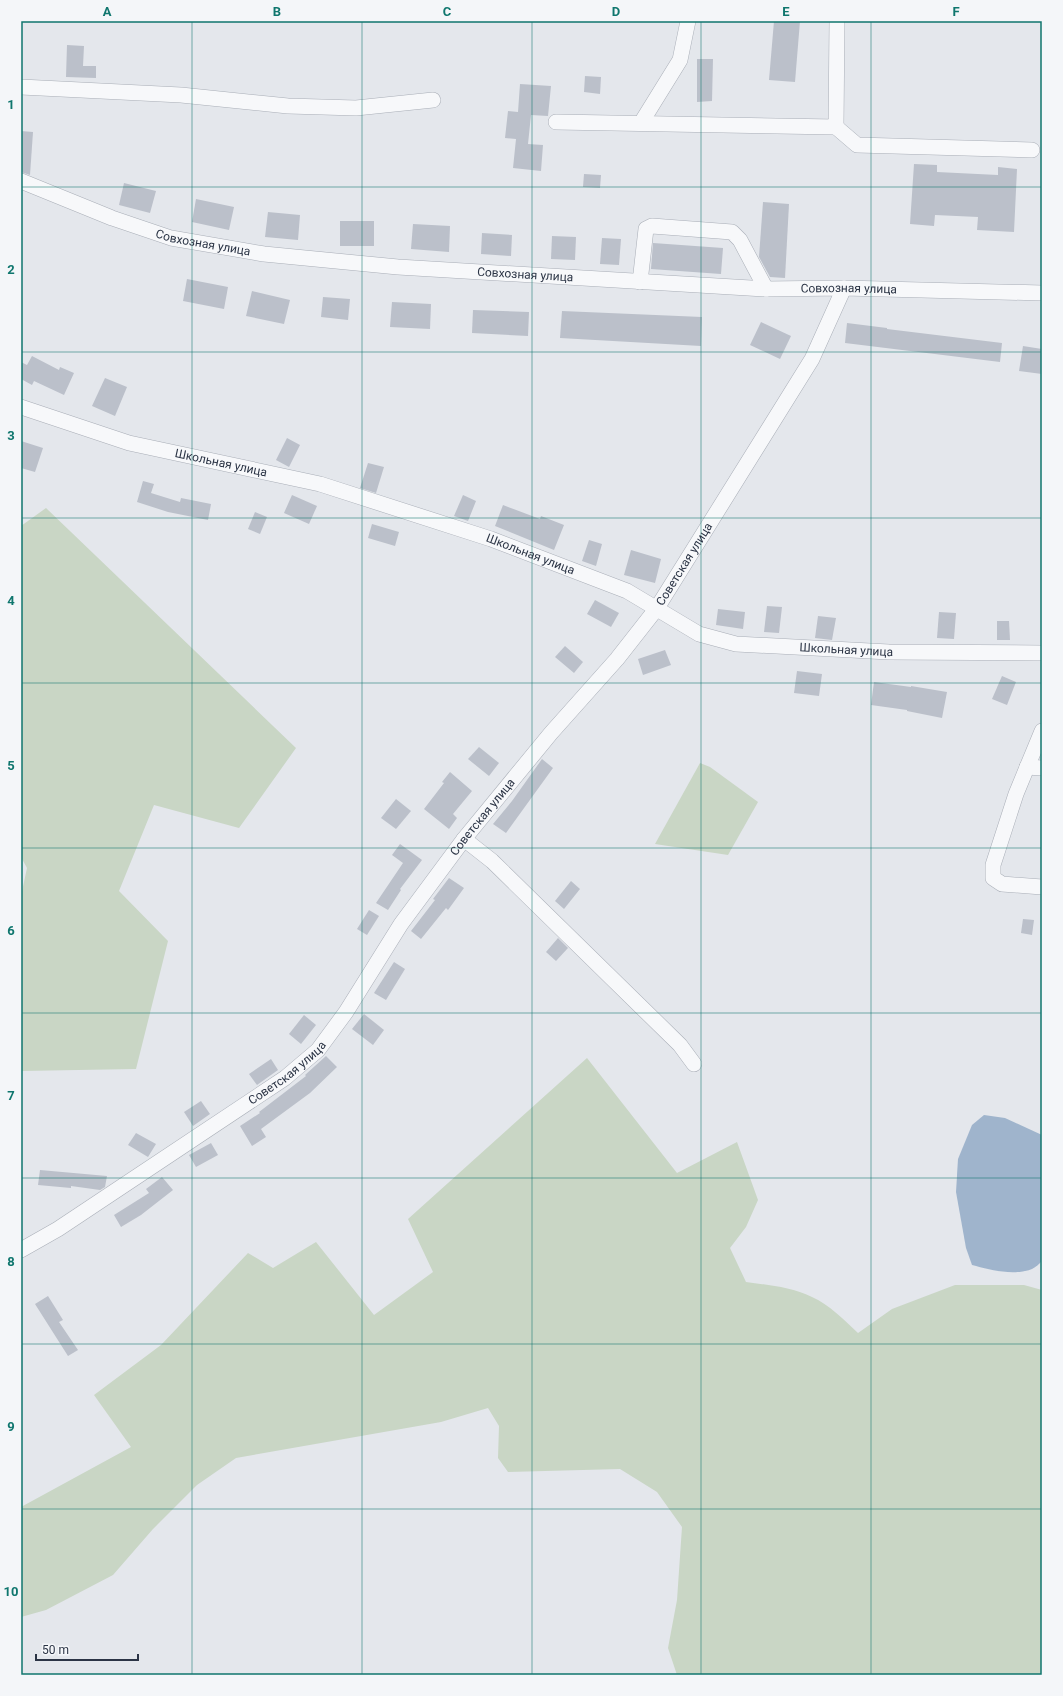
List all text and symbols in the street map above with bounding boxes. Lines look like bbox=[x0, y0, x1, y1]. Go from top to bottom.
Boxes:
text: A bbox=[103, 4, 112, 19]
text: B bbox=[273, 4, 281, 19]
text: C bbox=[443, 4, 452, 19]
text: D bbox=[612, 4, 620, 19]
text: E bbox=[782, 4, 790, 19]
text: F bbox=[952, 4, 960, 19]
text: 1 bbox=[7, 97, 15, 112]
street label: Совхозная улица bbox=[154, 226, 252, 259]
text: 2 bbox=[7, 262, 15, 277]
street label: Совхозная улица bbox=[477, 265, 574, 284]
street label: Совхозная улица bbox=[801, 281, 897, 296]
text: 3 bbox=[7, 428, 15, 443]
street label: Школьная улица bbox=[174, 446, 268, 479]
street label: Советская улица bbox=[653, 520, 715, 608]
street label: Школьная улица bbox=[484, 531, 577, 577]
text: 4 bbox=[7, 593, 15, 608]
street label: Школьная улица bbox=[799, 640, 893, 659]
text: 5 bbox=[7, 758, 15, 773]
street label: Советская улица bbox=[447, 776, 518, 858]
text: 6 bbox=[7, 923, 15, 938]
street label: Советская улица bbox=[246, 1039, 329, 1107]
text: 7 bbox=[7, 1088, 15, 1103]
text: 8 bbox=[7, 1254, 15, 1269]
text: 9 bbox=[7, 1419, 15, 1434]
text: 10 bbox=[4, 1584, 18, 1599]
scale bar bbox=[36, 1636, 138, 1662]
text: 50 m bbox=[42, 1643, 69, 1657]

